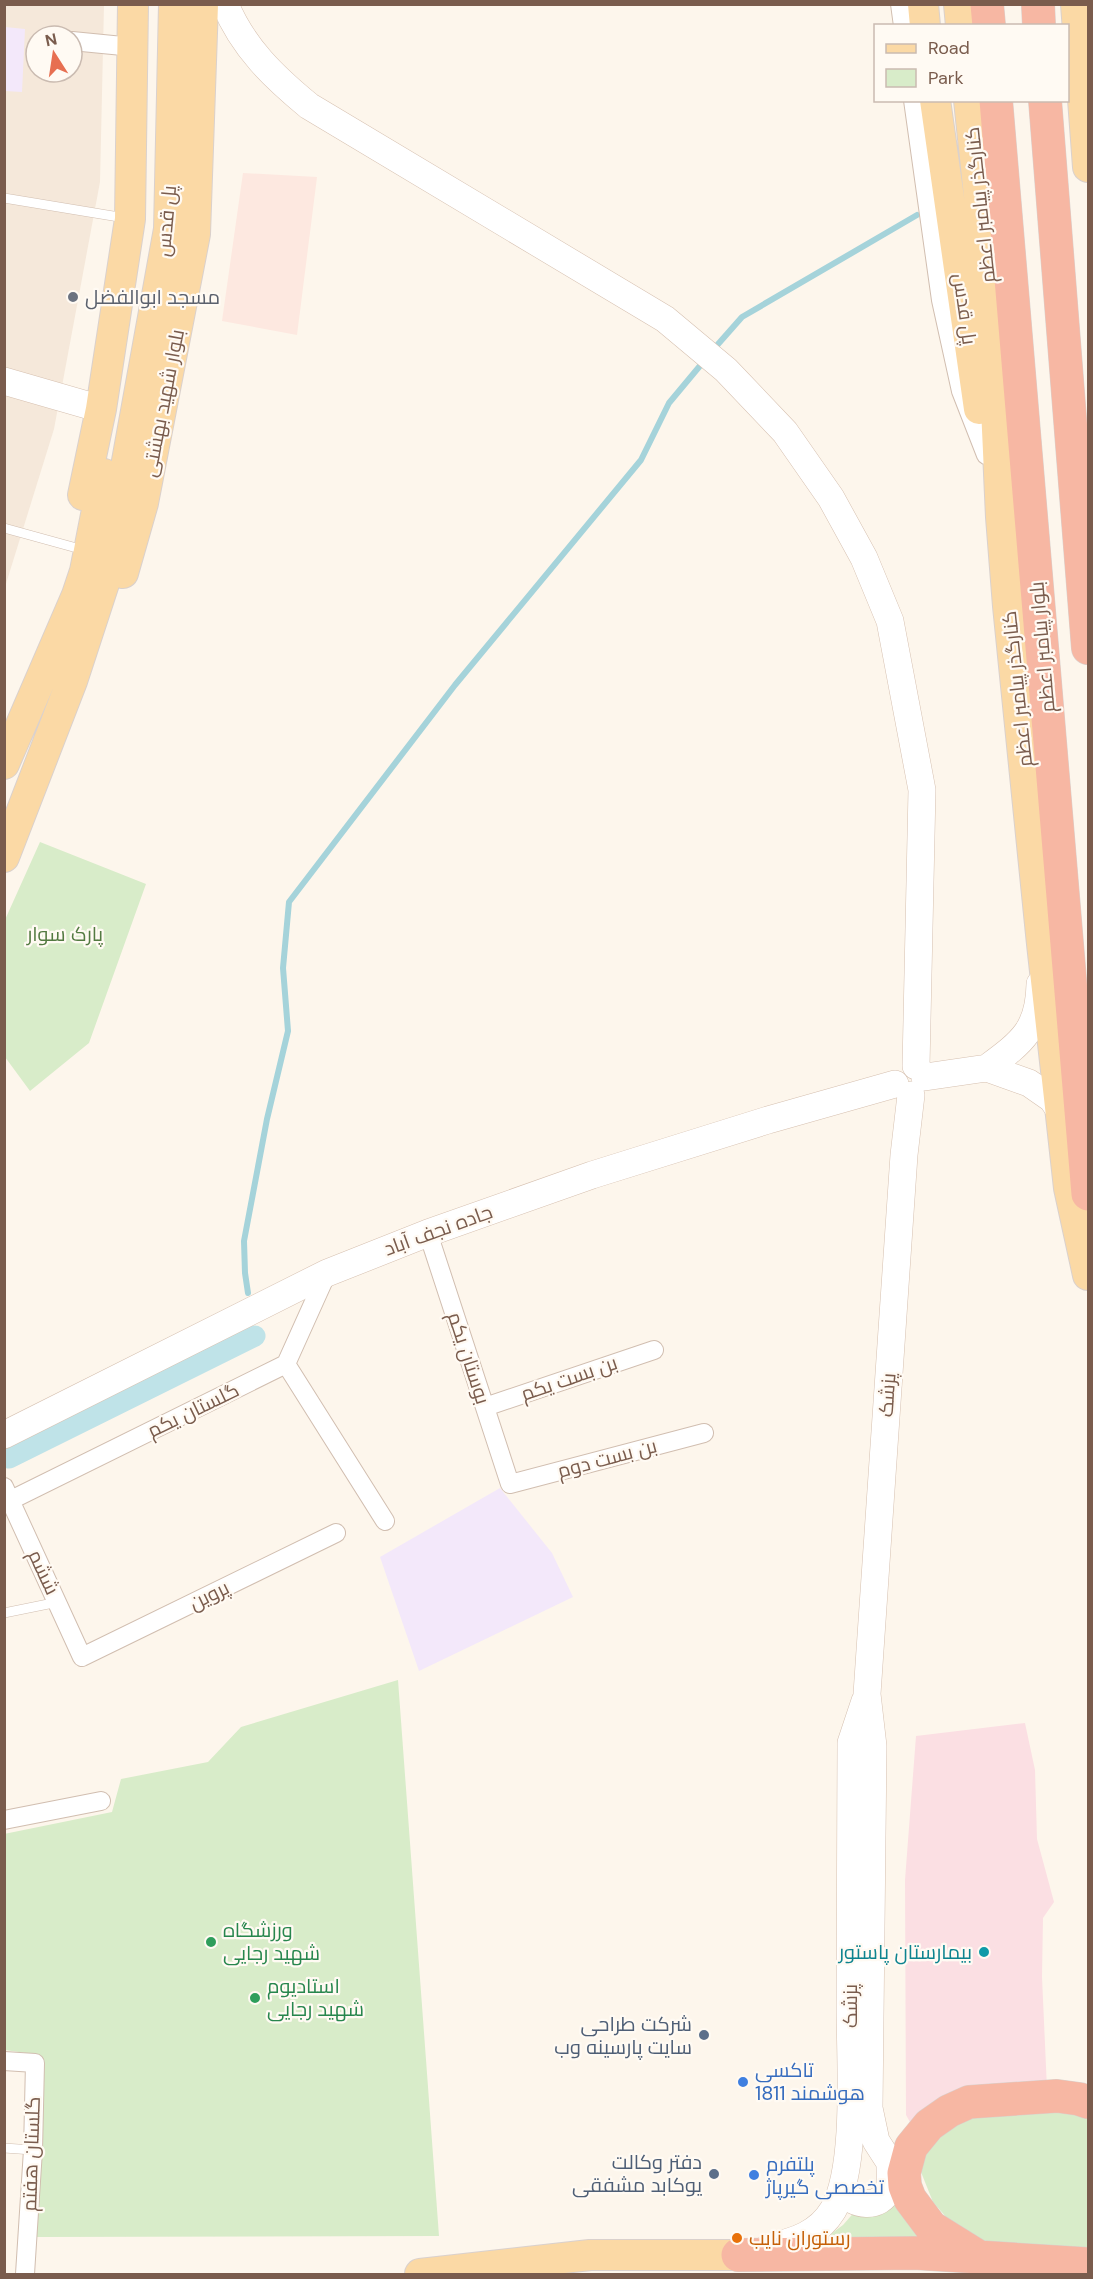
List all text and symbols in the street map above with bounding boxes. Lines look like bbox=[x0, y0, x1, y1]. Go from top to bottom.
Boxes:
north arrow bbox=[24, 24, 84, 84]
legend bbox=[874, 24, 1069, 102]
text: N bbox=[43, 28, 59, 51]
text: Road bbox=[928, 36, 970, 60]
text: Park bbox=[928, 66, 964, 90]
street label: کنارگذر پیامبر اعظم bbox=[959, 126, 1002, 284]
street label: پل قدس bbox=[150, 183, 182, 258]
street label: پل قدس bbox=[947, 272, 983, 347]
place label: مسجد ابوالفضل bbox=[85, 284, 220, 310]
marker: مسجد ابوالفضل bbox=[66, 290, 80, 304]
street label: بلوار شهید بهشتی bbox=[136, 327, 190, 479]
street label: بلوار پیامبر اعظم bbox=[1023, 580, 1062, 714]
street label: کنارگذر پیامبر اعظم bbox=[996, 610, 1039, 768]
park label: پارک سوار bbox=[26, 921, 104, 947]
street label: جاده نجف آباد bbox=[380, 1198, 496, 1262]
street label: بوستان یکم bbox=[441, 1309, 496, 1408]
street label: بن بست یکم bbox=[517, 1349, 621, 1408]
street label: پزشک bbox=[872, 1371, 902, 1418]
street label: گلستان یکم bbox=[143, 1377, 244, 1444]
street label: بن بست دوم bbox=[554, 1432, 660, 1485]
street label: ششم bbox=[21, 1545, 66, 1599]
street label: پروین bbox=[185, 1574, 234, 1616]
place label: ورزشگاه شهید رجایی bbox=[223, 1917, 320, 1966]
marker: ورزشگاه شهید رجایی bbox=[204, 1935, 218, 1949]
place label: بیمارستان پاستور bbox=[838, 1939, 972, 1965]
marker: بیمارستان پاستور bbox=[977, 1945, 991, 1959]
place label: استادیوم شهید رجایی bbox=[267, 1973, 364, 2022]
street label: پزشک bbox=[837, 1983, 863, 2028]
marker: استادیوم شهید رجایی bbox=[248, 1991, 262, 2005]
place label: شرکت طراحی سایت پارسینه وب bbox=[554, 2011, 692, 2060]
marker: شرکت طراحی سایت پارسینه وب bbox=[697, 2028, 711, 2042]
place label: تاکسی هوشمند 1811 bbox=[755, 2057, 865, 2106]
marker: تاکسی هوشمند 1811 bbox=[736, 2075, 750, 2089]
street label: گلستان هفتم bbox=[16, 2096, 47, 2212]
place label: دفتر وکالت یوکابد مشفقی bbox=[572, 2149, 703, 2198]
place label: پلتفرم تخصصی گیرپاژ bbox=[765, 2151, 885, 2200]
marker: دفتر وکالت یوکابد مشفقی bbox=[707, 2167, 721, 2181]
marker: پلتفرم تخصصی گیرپاژ bbox=[747, 2168, 761, 2182]
place label: رستوران نایب bbox=[749, 2225, 850, 2251]
marker: رستوران نایب bbox=[730, 2231, 744, 2245]

